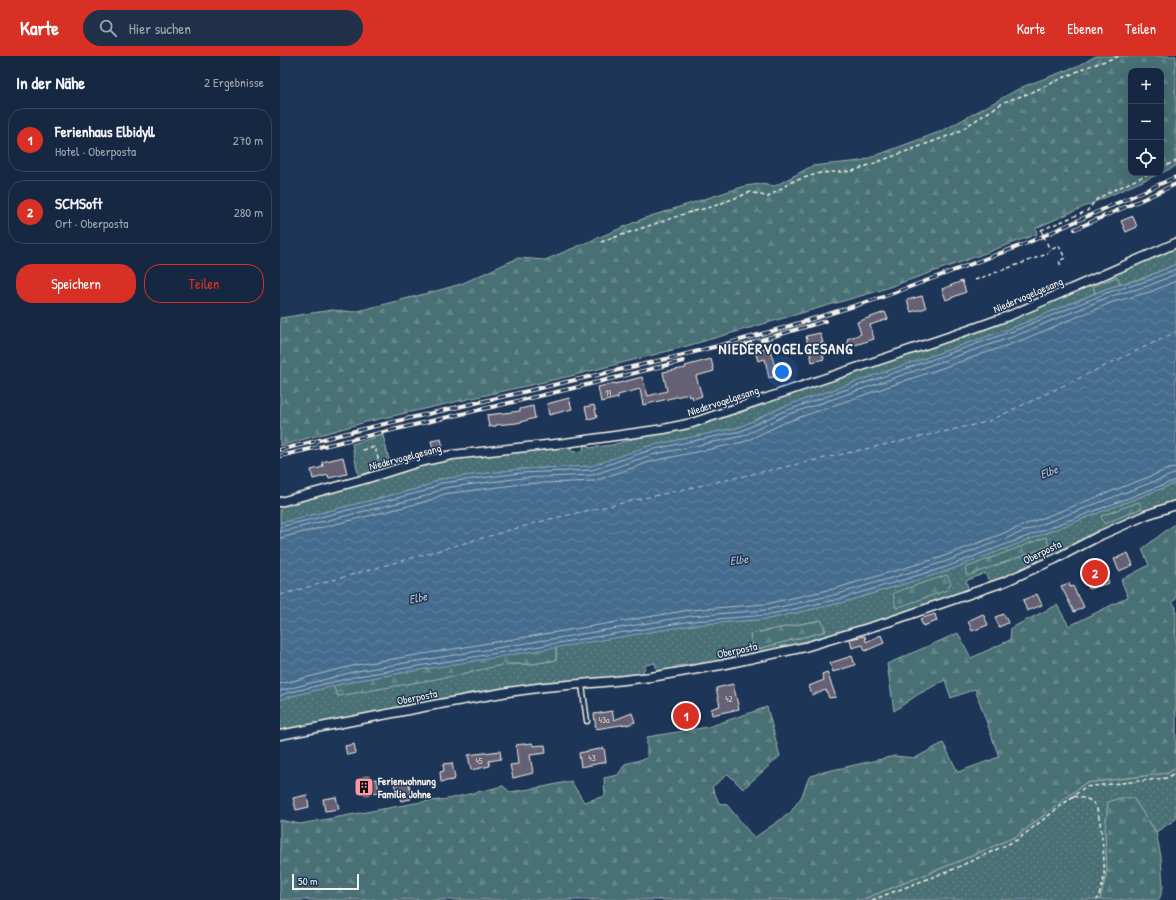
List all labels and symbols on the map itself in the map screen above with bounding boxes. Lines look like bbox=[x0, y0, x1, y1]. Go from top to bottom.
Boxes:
street label: Niedervogelgesang bbox=[991, 274, 1065, 316]
district label: NIEDERVOGELGESANG bbox=[718, 338, 854, 359]
your location bbox=[772, 362, 792, 382]
street label: Niedervogelgesang bbox=[685, 383, 761, 419]
house number: 19 bbox=[605, 387, 612, 399]
street label: Niedervogelgesang bbox=[367, 441, 443, 473]
water label: Elbe bbox=[1037, 460, 1062, 483]
street label: Oberposta bbox=[1021, 536, 1064, 567]
water label: Elbe bbox=[729, 550, 750, 569]
pin: 2 bbox=[1082, 558, 1108, 588]
water label: Elbe bbox=[407, 587, 430, 608]
street label: Oberposta bbox=[716, 639, 759, 661]
street label: Oberposta bbox=[396, 686, 439, 708]
house number: 42 bbox=[725, 693, 734, 705]
pin: 1 bbox=[673, 701, 699, 731]
house number: 43a bbox=[599, 714, 610, 726]
house number: 43 bbox=[588, 752, 596, 764]
house number: 45 bbox=[475, 755, 483, 767]
place label: Ferienwohnung Familie Johne bbox=[377, 774, 436, 801]
building icon: Ferienwohnung Familie Johne bbox=[353, 776, 375, 798]
scale bar bbox=[292, 872, 359, 891]

